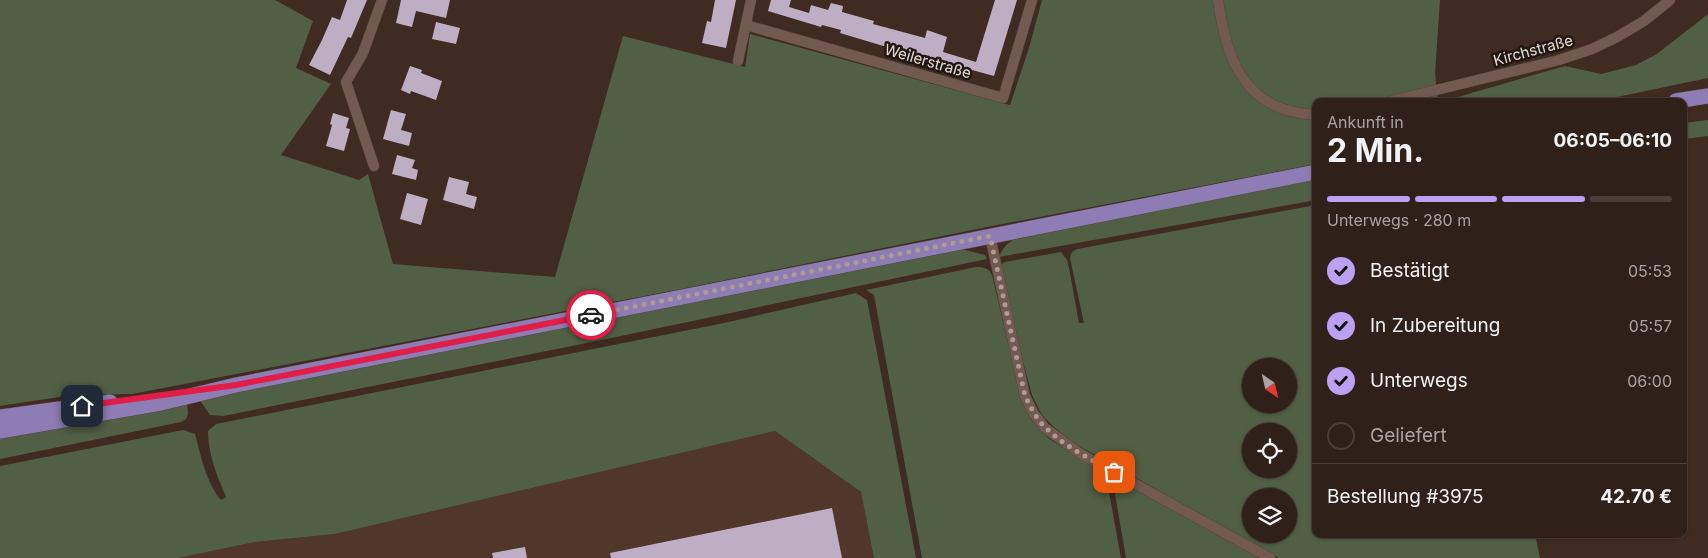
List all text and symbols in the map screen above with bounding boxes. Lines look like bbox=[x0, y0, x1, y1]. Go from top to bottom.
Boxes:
street label: Kirchstraße bbox=[1491, 30, 1575, 70]
street label: Weilerstraße bbox=[882, 40, 974, 82]
text: Ankunft in bbox=[1327, 112, 1404, 132]
text: 06:05–06:10 bbox=[1554, 129, 1672, 152]
text: 2 Min. bbox=[1327, 131, 1424, 170]
text: Unterwegs · 280 m bbox=[1327, 210, 1471, 230]
icon: check bbox=[1327, 257, 1355, 285]
text: Bestätigt bbox=[1370, 259, 1449, 282]
text: 05:53 bbox=[1628, 261, 1672, 281]
courier bbox=[566, 290, 616, 340]
icon: car bbox=[577, 301, 605, 329]
icon: check bbox=[1327, 312, 1355, 340]
text: In Zubereitung bbox=[1370, 314, 1500, 337]
text: 05:57 bbox=[1629, 316, 1672, 336]
north arrow bbox=[1242, 358, 1298, 412]
map controls bbox=[1242, 358, 1297, 543]
icon: check bbox=[1327, 367, 1355, 395]
text: Unterwegs bbox=[1370, 369, 1468, 392]
text: 06:00 bbox=[1627, 371, 1672, 391]
pin bbox=[61, 385, 103, 427]
icon: home bbox=[68, 392, 96, 420]
button: locate bbox=[1242, 423, 1297, 478]
text: Geliefert bbox=[1370, 424, 1447, 447]
pin bbox=[1093, 451, 1135, 493]
icon: bag bbox=[1100, 458, 1128, 486]
text: Bestellung #3975 bbox=[1327, 485, 1484, 508]
text: 42.70 € bbox=[1600, 485, 1672, 508]
button: layers bbox=[1242, 488, 1297, 543]

